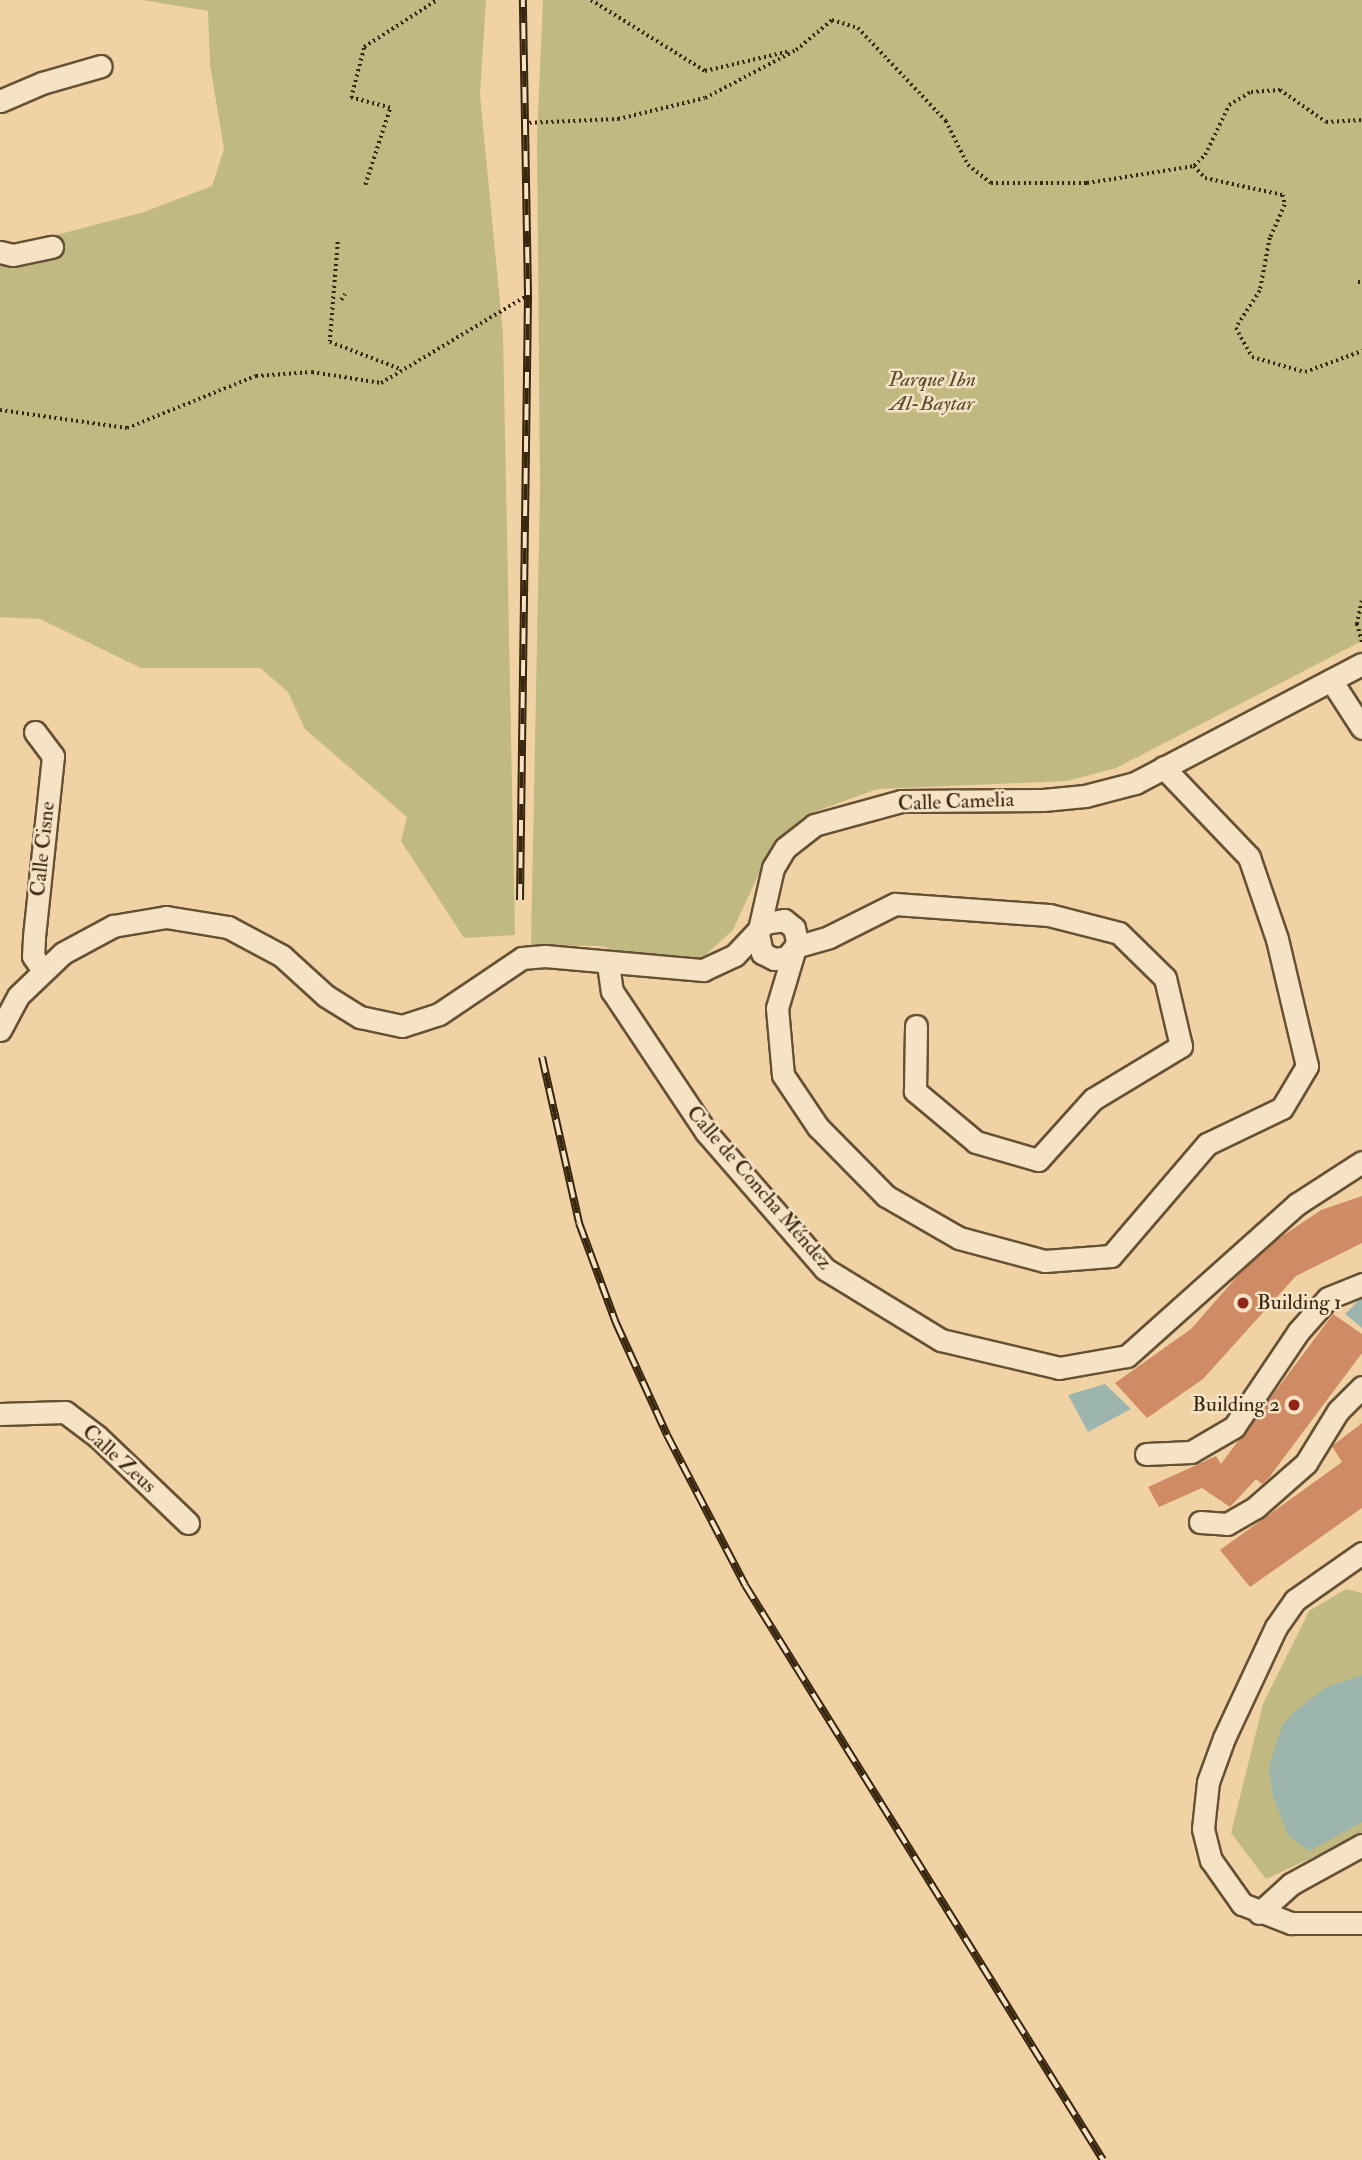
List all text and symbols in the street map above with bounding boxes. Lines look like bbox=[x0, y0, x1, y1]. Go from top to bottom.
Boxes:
park label: Parque Ibn Al-Baytar bbox=[888, 367, 976, 417]
street label: Calle Camelia bbox=[897, 787, 1015, 817]
street label: Calle Cisne bbox=[25, 800, 61, 898]
street label: Calle de Concha Méndez bbox=[681, 1101, 837, 1275]
place label: Building 1 bbox=[1257, 1290, 1342, 1316]
marker: Building 1 bbox=[1235, 1295, 1251, 1311]
place label: Building 2 bbox=[1192, 1392, 1280, 1418]
marker: Building 2 bbox=[1286, 1397, 1302, 1413]
street label: Calle Zeus bbox=[77, 1419, 161, 1499]

